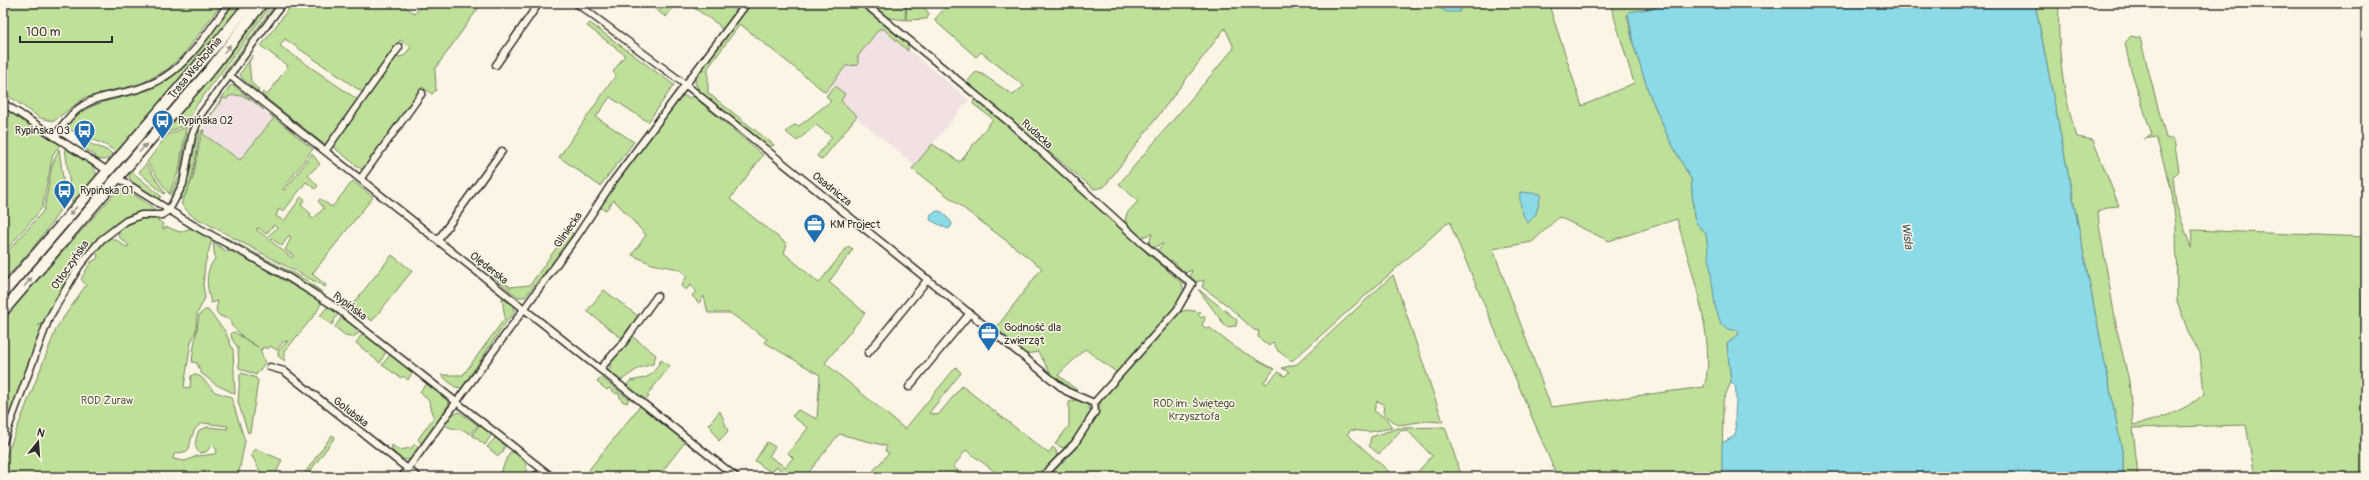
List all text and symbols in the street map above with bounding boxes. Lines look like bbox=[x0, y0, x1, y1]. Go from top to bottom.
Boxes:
scale bar bbox=[20, 18, 112, 44]
text: 100 m bbox=[26, 25, 61, 40]
street label: Trasa Wschodnia bbox=[165, 34, 225, 102]
one-way arrow bbox=[222, 43, 231, 54]
bus stop icon: Rypińska 02 bbox=[149, 107, 175, 140]
place label: Rypińska 02 bbox=[178, 114, 233, 127]
bus stop icon: Rypińska 03 bbox=[72, 117, 98, 150]
street label: Rudacka bbox=[1019, 117, 1055, 151]
place label: Rypińska 03 bbox=[15, 124, 70, 137]
one-way arrow bbox=[139, 143, 148, 154]
street label: Osadnicza bbox=[810, 169, 854, 209]
bus stop icon: Rypińska 01 bbox=[51, 177, 77, 210]
place label: Rypińska 01 bbox=[80, 184, 133, 197]
one-way arrow bbox=[69, 206, 78, 217]
street label: Gliniecka bbox=[551, 210, 585, 250]
office icon: KM Project bbox=[802, 211, 828, 244]
place label: KM Project bbox=[830, 218, 881, 231]
water label: Wisła bbox=[1898, 222, 1916, 251]
street label: Otłoczyńska bbox=[48, 238, 92, 292]
street label: Olęderska bbox=[467, 249, 511, 287]
one-way arrow bbox=[24, 276, 33, 287]
street label: Rypińska bbox=[330, 289, 370, 323]
office icon: Godność dla zwierząt bbox=[975, 320, 1001, 353]
place label: Godność dla zwierząt bbox=[1004, 321, 1061, 347]
park label: ROD Żuraw bbox=[81, 394, 134, 407]
street label: Golubska bbox=[331, 394, 371, 430]
park label: ROD im. Świętego Krzysztofa bbox=[1153, 397, 1235, 423]
north arrow bbox=[18, 422, 58, 462]
text: N bbox=[35, 426, 47, 440]

